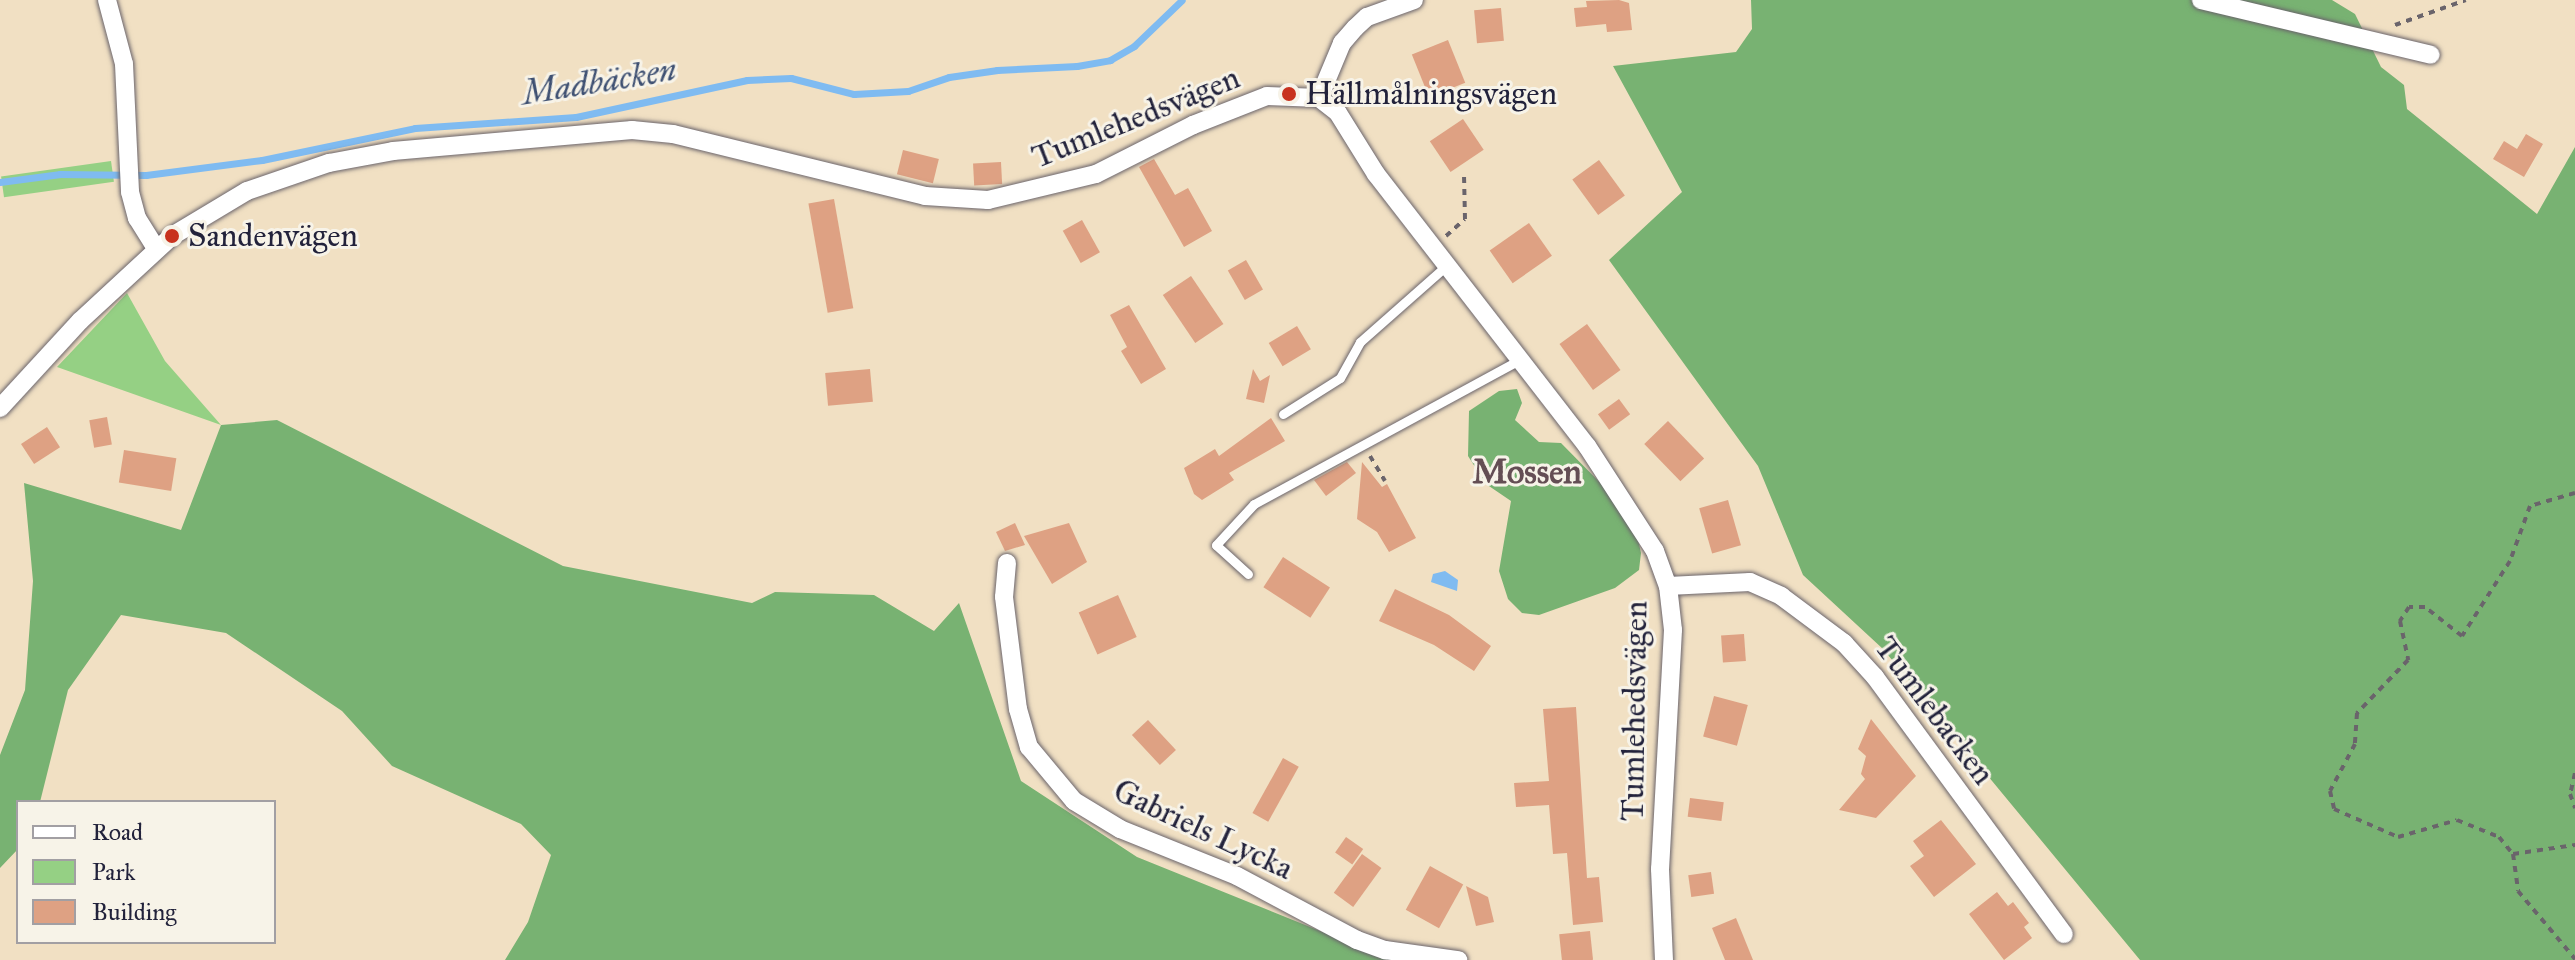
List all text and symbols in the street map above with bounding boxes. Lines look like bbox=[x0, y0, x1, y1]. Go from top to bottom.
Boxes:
water label: Madbäcken bbox=[519, 49, 679, 113]
street label: Tumlehedsvägen bbox=[1027, 59, 1245, 177]
place label: Hällmålningsvägen bbox=[1305, 75, 1557, 113]
marker: Hällmålningsvägen bbox=[1280, 85, 1298, 103]
place label: Sandenvägen bbox=[188, 217, 358, 255]
marker: Sandenvägen bbox=[163, 227, 181, 245]
district label: Mossen bbox=[1472, 452, 1582, 492]
street label: Tumlehedsvägen bbox=[1614, 601, 1656, 821]
street label: Tumlebacken bbox=[1866, 630, 2002, 792]
street label: Gabriels Lycka bbox=[1107, 772, 1299, 888]
legend bbox=[16, 800, 276, 944]
text: Road bbox=[92, 817, 143, 847]
text: Park bbox=[92, 857, 135, 887]
text: Building bbox=[92, 897, 177, 927]

